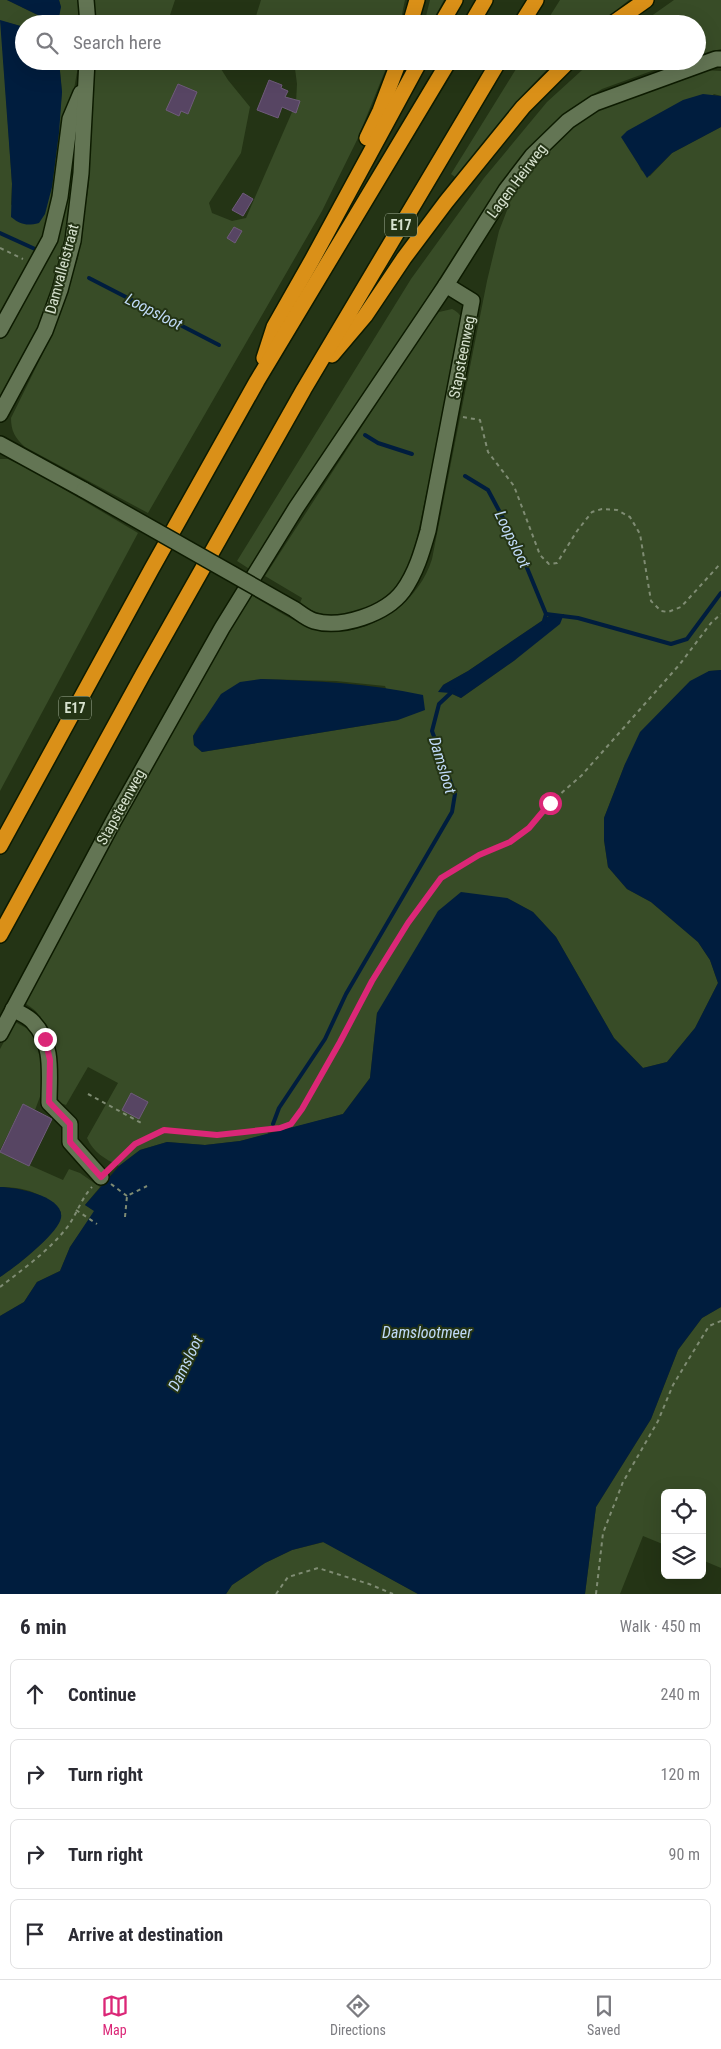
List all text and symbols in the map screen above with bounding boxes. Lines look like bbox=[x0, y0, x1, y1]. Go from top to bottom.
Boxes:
search box bbox=[15, 15, 706, 70]
icon: search bbox=[33, 29, 61, 57]
text: Search here bbox=[73, 31, 161, 54]
street label: Lagen Heirweg bbox=[483, 140, 551, 222]
road number: E17 bbox=[385, 214, 417, 236]
street label: Damvalleistraat bbox=[41, 222, 83, 316]
water label: Loopsloot bbox=[122, 289, 186, 334]
street label: Stapsteenweg bbox=[445, 314, 479, 400]
water label: Loopsloot bbox=[491, 507, 535, 571]
road number: E17 bbox=[59, 696, 91, 720]
water label: Damsloot bbox=[425, 734, 460, 796]
street label: Stapsteenweg bbox=[93, 766, 149, 848]
route start bbox=[539, 792, 562, 815]
route end bbox=[34, 1028, 57, 1051]
water label: Damslootmeer bbox=[382, 1323, 473, 1342]
water label: Damsloot bbox=[164, 1332, 207, 1394]
map controls bbox=[661, 1489, 706, 1579]
button: locate bbox=[661, 1489, 706, 1534]
button: layers bbox=[661, 1534, 706, 1579]
text: 6 min bbox=[20, 1615, 67, 1639]
text: Walk · 450 m bbox=[620, 1617, 701, 1636]
icon: ahead bbox=[21, 1680, 49, 1708]
text: Continue bbox=[68, 1683, 136, 1706]
text: 240 m bbox=[661, 1685, 700, 1704]
icon: right bbox=[21, 1760, 49, 1788]
text: Turn right bbox=[68, 1763, 143, 1786]
text: 120 m bbox=[661, 1765, 700, 1784]
icon: right bbox=[21, 1840, 49, 1868]
text: Turn right bbox=[68, 1843, 143, 1866]
text: 90 m bbox=[668, 1845, 700, 1864]
icon: arrive bbox=[21, 1920, 49, 1948]
text: Arrive at destination bbox=[68, 1923, 223, 1946]
tab: Map bbox=[101, 1992, 129, 2038]
tab: Directions bbox=[330, 1992, 386, 2038]
tab: Saved bbox=[587, 1992, 620, 2038]

